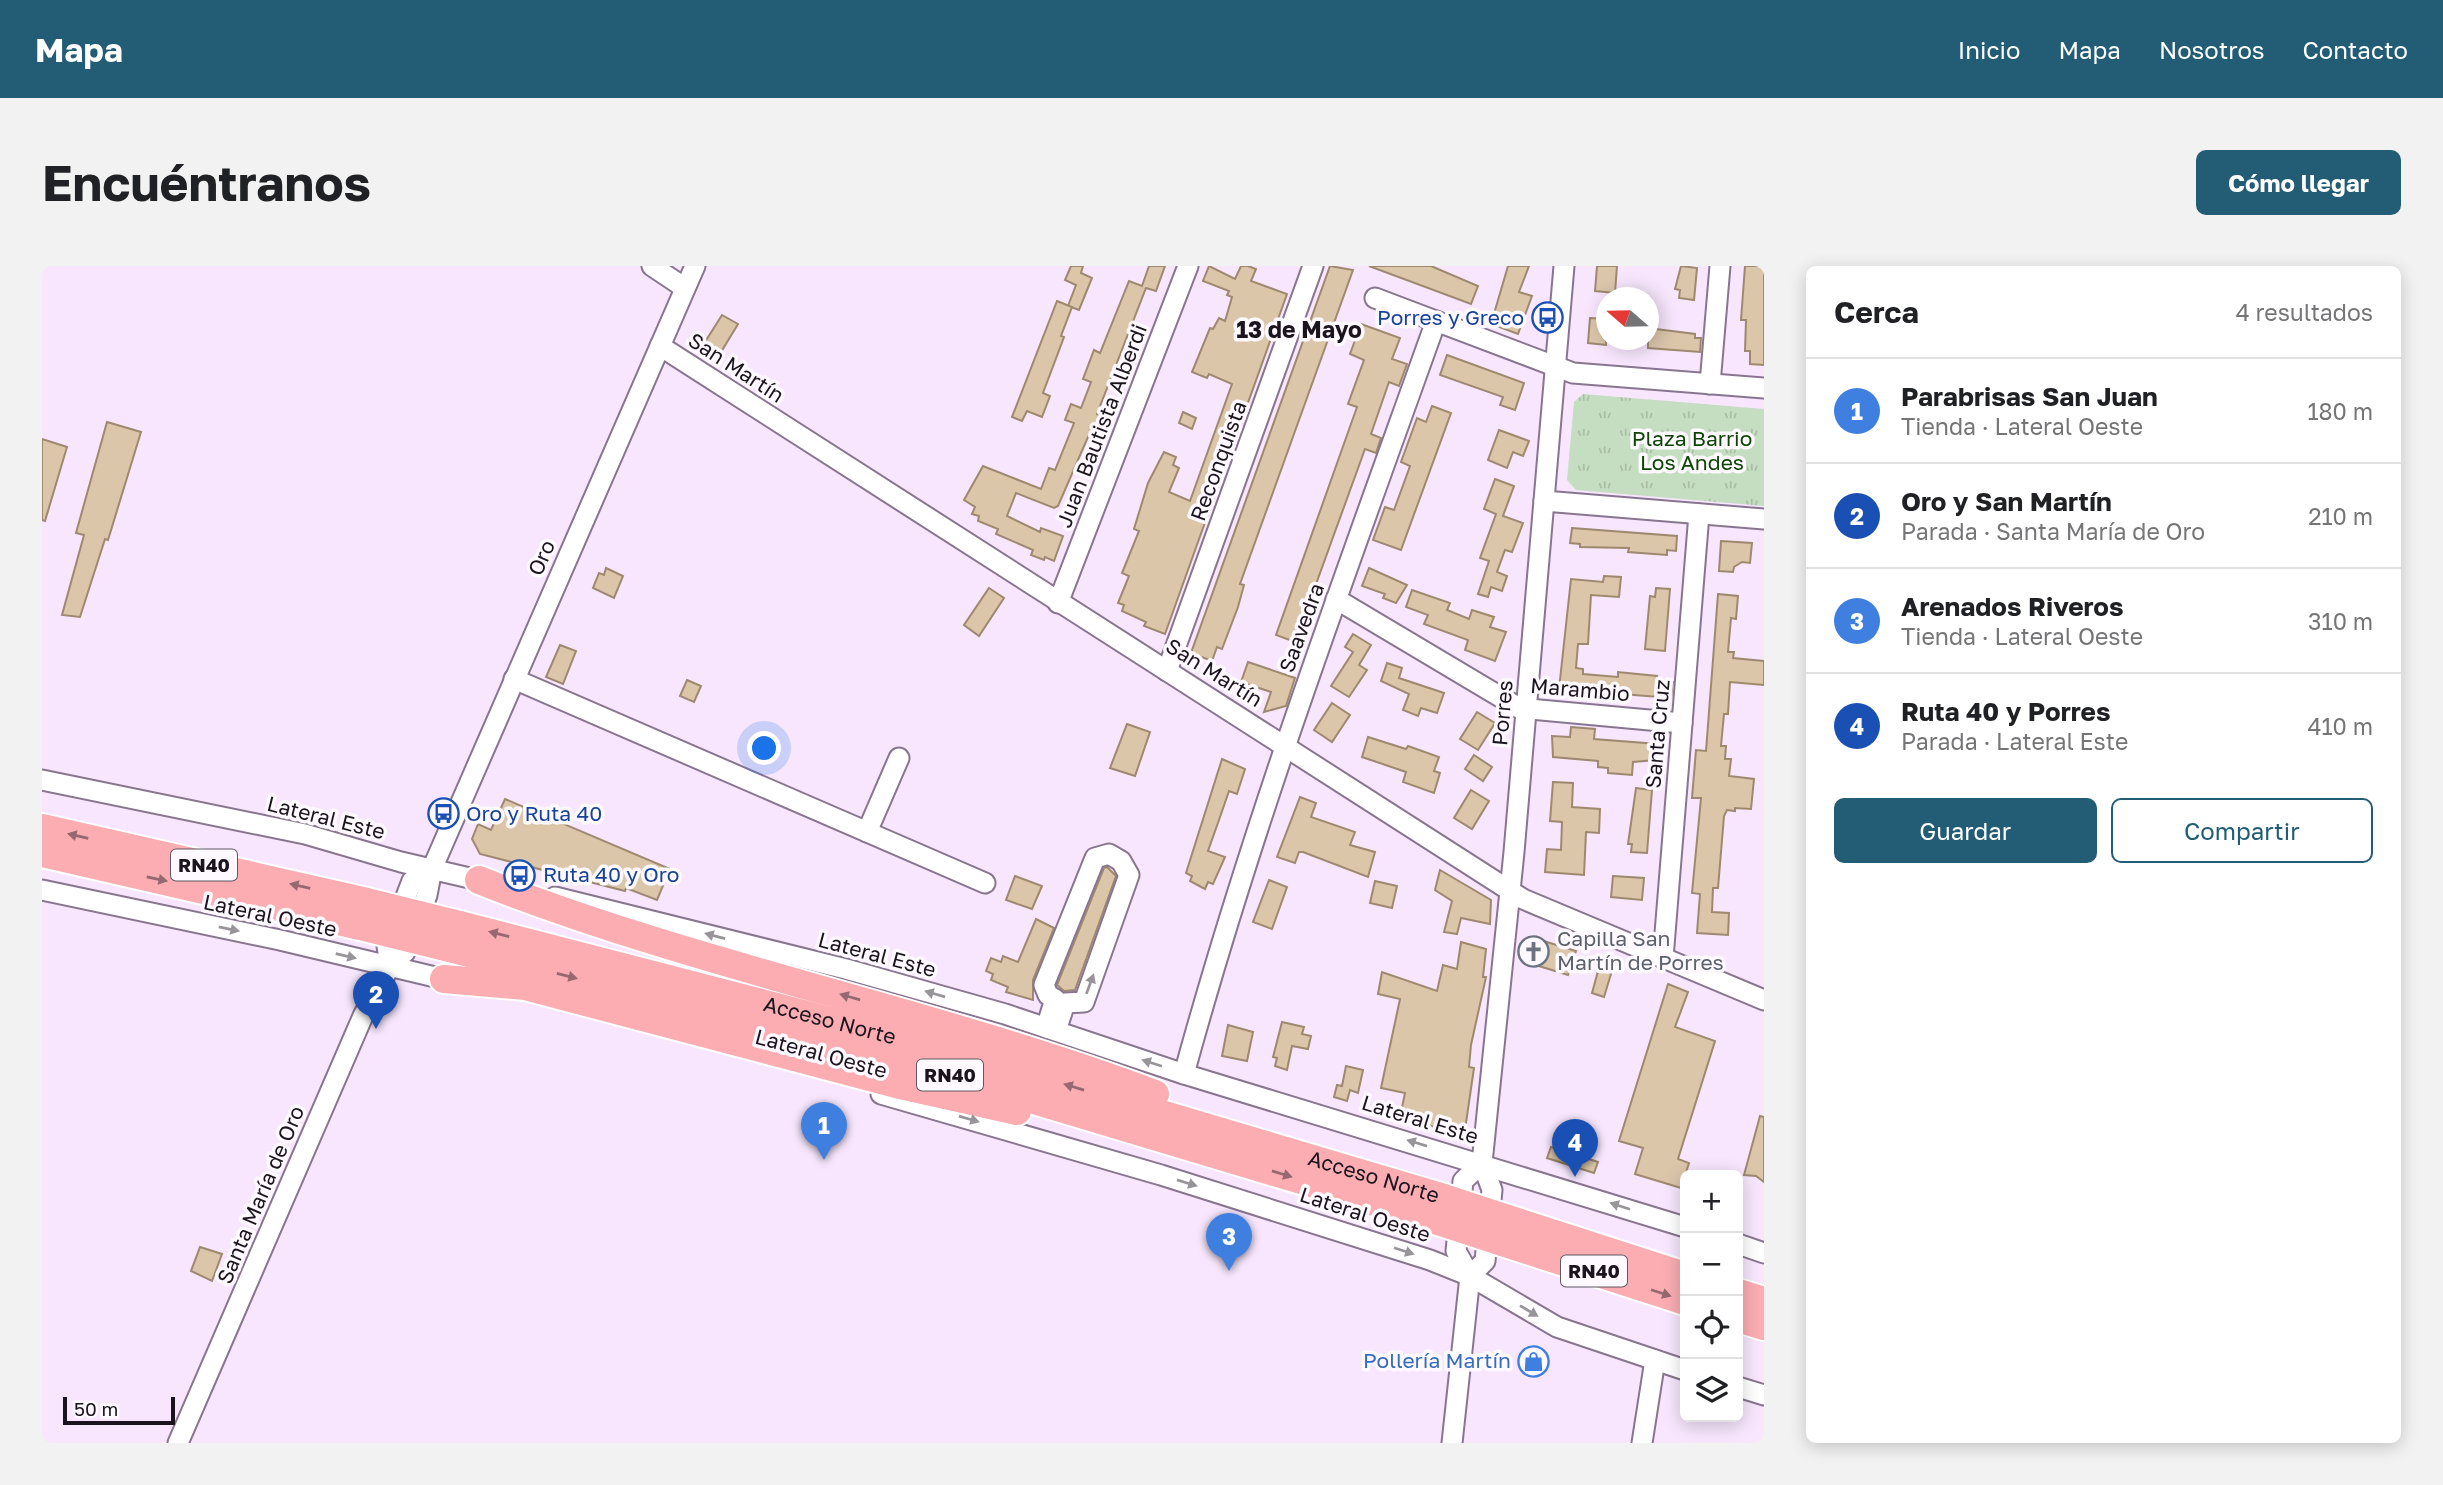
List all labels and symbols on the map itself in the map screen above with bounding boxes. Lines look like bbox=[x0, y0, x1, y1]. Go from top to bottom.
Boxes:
north arrow bbox=[1596, 287, 1659, 350]
bus stop icon: Porres y Greco bbox=[1530, 301, 1564, 335]
place label: Porres y Greco bbox=[1377, 304, 1524, 330]
district label: 13 de Mayo bbox=[1236, 315, 1362, 343]
street label: Juan Bautista Alberdi bbox=[1050, 320, 1152, 531]
street label: San Martín bbox=[684, 327, 789, 408]
street label: Reconquista bbox=[1184, 397, 1252, 524]
park label: Plaza Barrio Los Andes bbox=[1632, 425, 1752, 475]
street label: Oro bbox=[522, 536, 560, 579]
street label: Saavedra bbox=[1273, 580, 1329, 676]
street label: San Martín bbox=[1161, 632, 1268, 712]
street label: Marambio bbox=[1529, 672, 1631, 706]
street label: Santa Cruz bbox=[1639, 678, 1675, 790]
street label: Porres bbox=[1486, 679, 1518, 747]
your location bbox=[747, 731, 781, 765]
street label: Lateral Este bbox=[265, 790, 388, 844]
bus stop icon: Oro y Ruta 40 bbox=[426, 797, 460, 831]
place label: Oro y Ruta 40 bbox=[466, 800, 602, 826]
one-way arrow bbox=[67, 830, 89, 841]
road number: RN40 bbox=[171, 850, 237, 880]
bus stop icon: Ruta 40 y Oro bbox=[503, 858, 537, 892]
place label: Ruta 40 y Oro bbox=[543, 861, 679, 887]
one-way arrow bbox=[146, 873, 168, 884]
one-way arrow bbox=[289, 881, 311, 892]
street label: Lateral Oeste bbox=[201, 888, 339, 942]
one-way arrow bbox=[218, 924, 240, 935]
place label: Capilla San Martín de Porres bbox=[1557, 925, 1724, 975]
street label: Lateral Este bbox=[816, 926, 939, 982]
one-way arrow bbox=[488, 928, 510, 939]
one-way arrow bbox=[704, 930, 726, 941]
church icon: Capilla San Martín de Porres bbox=[1517, 934, 1551, 968]
one-way arrow bbox=[335, 950, 357, 961]
pin: 2 bbox=[353, 971, 399, 1029]
one-way arrow bbox=[556, 971, 578, 982]
one-way arrow bbox=[1085, 974, 1096, 995]
one-way arrow bbox=[924, 989, 945, 999]
street label: Acceso Norte bbox=[761, 990, 899, 1050]
one-way arrow bbox=[839, 991, 860, 1001]
street label: Lateral Oeste bbox=[752, 1023, 890, 1083]
one-way arrow bbox=[1141, 1057, 1162, 1068]
road number: RN40 bbox=[917, 1060, 983, 1090]
one-way arrow bbox=[1063, 1081, 1084, 1091]
street label: Lateral Este bbox=[1359, 1089, 1482, 1149]
street label: Santa María de Oro bbox=[211, 1102, 309, 1288]
pin: 1 bbox=[801, 1102, 847, 1160]
one-way arrow bbox=[959, 1114, 980, 1124]
pin: 4 bbox=[1552, 1119, 1598, 1177]
one-way arrow bbox=[1406, 1137, 1427, 1147]
street label: Acceso Norte bbox=[1305, 1144, 1443, 1208]
one-way arrow bbox=[1272, 1169, 1293, 1180]
one-way arrow bbox=[1177, 1179, 1198, 1189]
street label: Lateral Oeste bbox=[1297, 1181, 1434, 1247]
one-way arrow bbox=[1610, 1200, 1631, 1211]
pin: 3 bbox=[1206, 1213, 1252, 1271]
one-way arrow bbox=[1394, 1246, 1415, 1257]
road number: RN40 bbox=[1561, 1256, 1627, 1287]
one-way arrow bbox=[1650, 1288, 1671, 1299]
one-way arrow bbox=[1520, 1304, 1539, 1317]
shop icon: Pollería Martín bbox=[1517, 1344, 1551, 1378]
place label: Pollería Martín bbox=[1363, 1347, 1511, 1373]
scale bar bbox=[63, 1394, 175, 1426]

